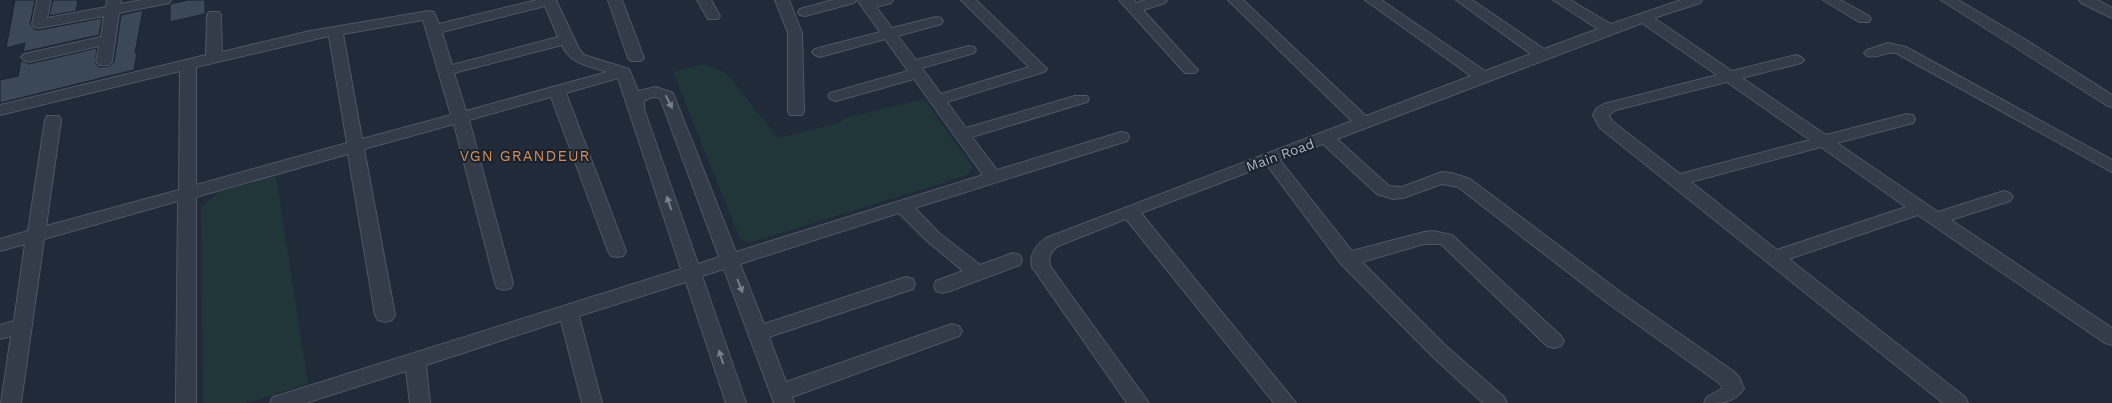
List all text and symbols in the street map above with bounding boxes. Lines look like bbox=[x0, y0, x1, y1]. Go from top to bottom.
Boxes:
one-way arrow bbox=[665, 94, 673, 109]
street label: Main Road bbox=[1244, 135, 1316, 175]
district label: VGN GRANDEUR bbox=[459, 147, 591, 165]
one-way arrow bbox=[665, 195, 672, 210]
one-way arrow bbox=[736, 279, 744, 294]
one-way arrow bbox=[717, 349, 724, 364]

